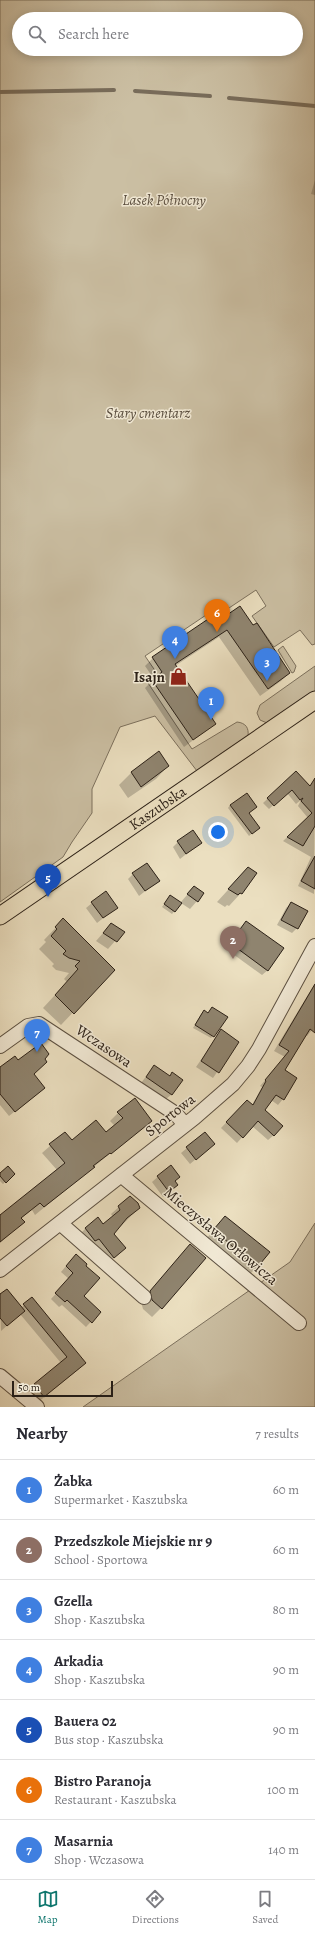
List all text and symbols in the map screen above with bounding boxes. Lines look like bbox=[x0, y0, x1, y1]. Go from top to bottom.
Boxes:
search box bbox=[12, 12, 303, 56]
icon: search bbox=[26, 23, 48, 45]
text: Search here bbox=[58, 24, 129, 44]
park label: Lasek Północny bbox=[122, 190, 206, 210]
park label: Stary cmentarz bbox=[106, 403, 190, 423]
pin: 6 bbox=[204, 599, 230, 632]
pin: 4 bbox=[162, 626, 188, 659]
pin: 3 bbox=[254, 648, 280, 681]
place label: Isajn bbox=[134, 667, 166, 687]
shop icon: Isajn bbox=[168, 667, 188, 687]
pin: 1 bbox=[198, 687, 224, 720]
street label: Kaszubska bbox=[125, 781, 190, 835]
your location bbox=[208, 822, 228, 842]
pin: 5 bbox=[35, 864, 61, 897]
pin: 2 bbox=[220, 926, 246, 959]
pin: 7 bbox=[24, 1019, 50, 1052]
street label: Wczasowa bbox=[71, 1019, 136, 1072]
street label: Sportowa bbox=[141, 1089, 199, 1141]
street label: Mieczysława Orłowicza bbox=[160, 1182, 282, 1290]
scale bar bbox=[12, 1379, 113, 1398]
text: 50 m bbox=[18, 1380, 40, 1395]
text: Nearby bbox=[16, 1422, 67, 1445]
text: 7 results bbox=[255, 1425, 299, 1442]
text: Żabka bbox=[54, 1471, 92, 1491]
text: 1 bbox=[27, 1481, 31, 1498]
text: 60 m bbox=[273, 1481, 299, 1498]
text: Supermarket · Kaszubska bbox=[54, 1491, 188, 1508]
text: Przedszkole Miejskie nr 9 bbox=[54, 1531, 212, 1551]
text: 2 bbox=[26, 1541, 32, 1558]
text: 60 m bbox=[273, 1541, 299, 1558]
text: School · Sportowa bbox=[54, 1551, 148, 1568]
text: Gzella bbox=[54, 1591, 93, 1611]
text: 3 bbox=[26, 1601, 32, 1618]
text: 80 m bbox=[272, 1601, 299, 1618]
text: Shop · Kaszubska bbox=[54, 1611, 145, 1628]
text: Arkadia bbox=[54, 1651, 104, 1671]
text: 4 bbox=[26, 1661, 32, 1678]
text: 90 m bbox=[273, 1661, 299, 1678]
text: Shop · Kaszubska bbox=[54, 1671, 145, 1688]
text: Bauera 02 bbox=[54, 1711, 116, 1731]
text: 5 bbox=[26, 1721, 32, 1738]
text: 90 m bbox=[273, 1721, 299, 1738]
text: Bus stop · Kaszubska bbox=[54, 1731, 164, 1748]
text: Bistro Paranoja bbox=[54, 1771, 152, 1791]
text: 6 bbox=[26, 1781, 32, 1798]
text: 100 m bbox=[267, 1781, 299, 1798]
text: Restaurant · Kaszubska bbox=[54, 1791, 176, 1808]
text: Masarnia bbox=[54, 1831, 113, 1851]
text: 7 bbox=[26, 1841, 32, 1858]
text: 140 m bbox=[268, 1841, 299, 1858]
text: Shop · Wczasowa bbox=[54, 1851, 144, 1868]
tab: Map bbox=[37, 1888, 59, 1927]
tab: Directions bbox=[132, 1888, 179, 1927]
tab: Saved bbox=[252, 1888, 278, 1927]

